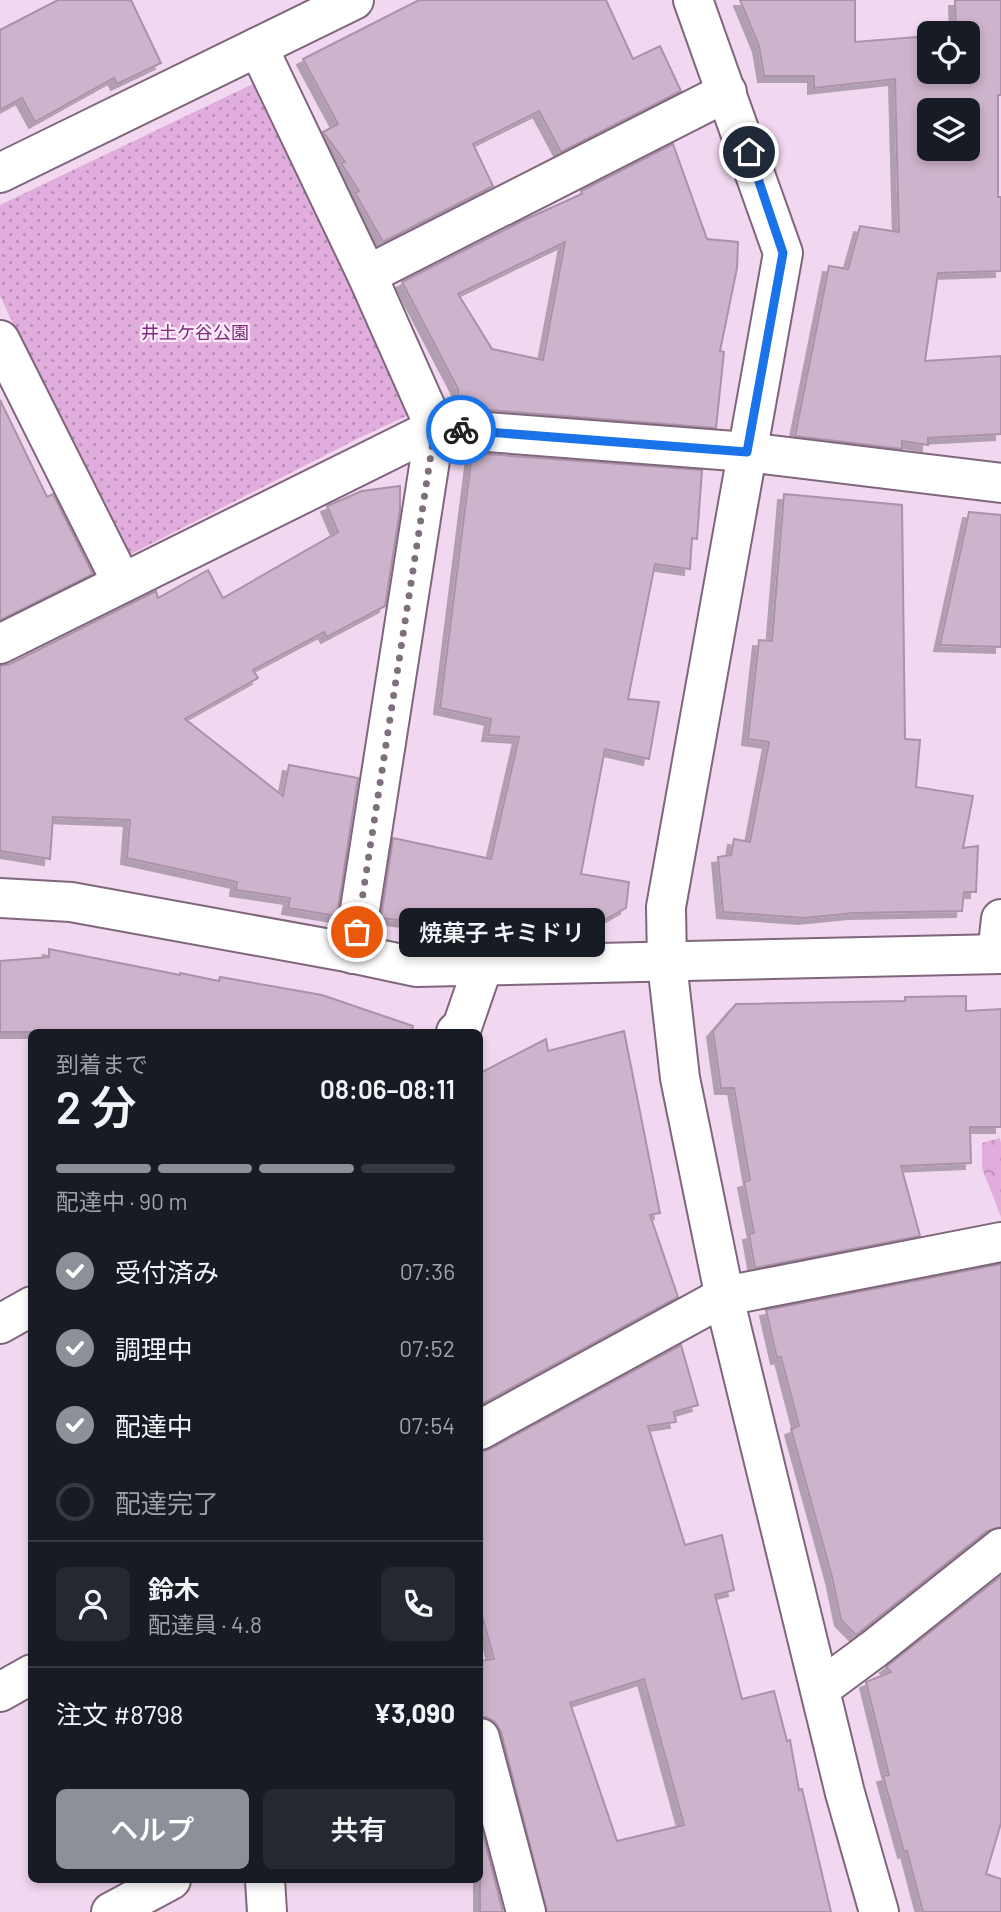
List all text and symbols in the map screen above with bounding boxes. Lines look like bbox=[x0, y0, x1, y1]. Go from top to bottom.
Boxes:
map controls bbox=[917, 21, 980, 161]
button: locate bbox=[917, 21, 980, 84]
button: layers bbox=[917, 98, 980, 161]
pin bbox=[719, 122, 779, 182]
icon: home bbox=[730, 133, 768, 171]
park label: 井土ケ谷公園 bbox=[141, 321, 249, 343]
courier bbox=[426, 395, 496, 465]
icon: bike bbox=[442, 411, 480, 449]
pin bbox=[327, 902, 387, 962]
callout: 焼菓子 キミドリ bbox=[399, 908, 606, 956]
icon: bag bbox=[338, 913, 376, 951]
text: 焼菓子 キミドリ bbox=[419, 918, 585, 946]
text: 到着まで bbox=[56, 1050, 148, 1078]
text: 08:06–08:11 bbox=[320, 1073, 455, 1104]
text: 2 分 bbox=[56, 1078, 137, 1133]
text: 配達中 · 90 m bbox=[56, 1187, 188, 1215]
icon: check bbox=[56, 1252, 94, 1290]
text: 受付済み bbox=[115, 1256, 219, 1287]
text: 07:36 bbox=[400, 1257, 455, 1285]
icon: check bbox=[56, 1329, 94, 1367]
text: 調理中 bbox=[115, 1333, 193, 1364]
text: 07:52 bbox=[399, 1334, 455, 1362]
icon: check bbox=[56, 1406, 94, 1444]
text: 配達中 bbox=[115, 1410, 193, 1441]
text: 07:54 bbox=[399, 1411, 455, 1439]
text: 配達完了 bbox=[115, 1487, 219, 1518]
button: person bbox=[56, 1567, 130, 1641]
button: phone bbox=[381, 1567, 455, 1641]
text: 鈴木 bbox=[148, 1573, 200, 1604]
text: 配達員 · 4.8 bbox=[148, 1610, 262, 1638]
text: ¥3,090 bbox=[373, 1697, 455, 1728]
text: 注文 #8798 bbox=[56, 1698, 183, 1729]
button: ヘルプ bbox=[56, 1789, 249, 1869]
button: 共有 bbox=[263, 1789, 455, 1869]

